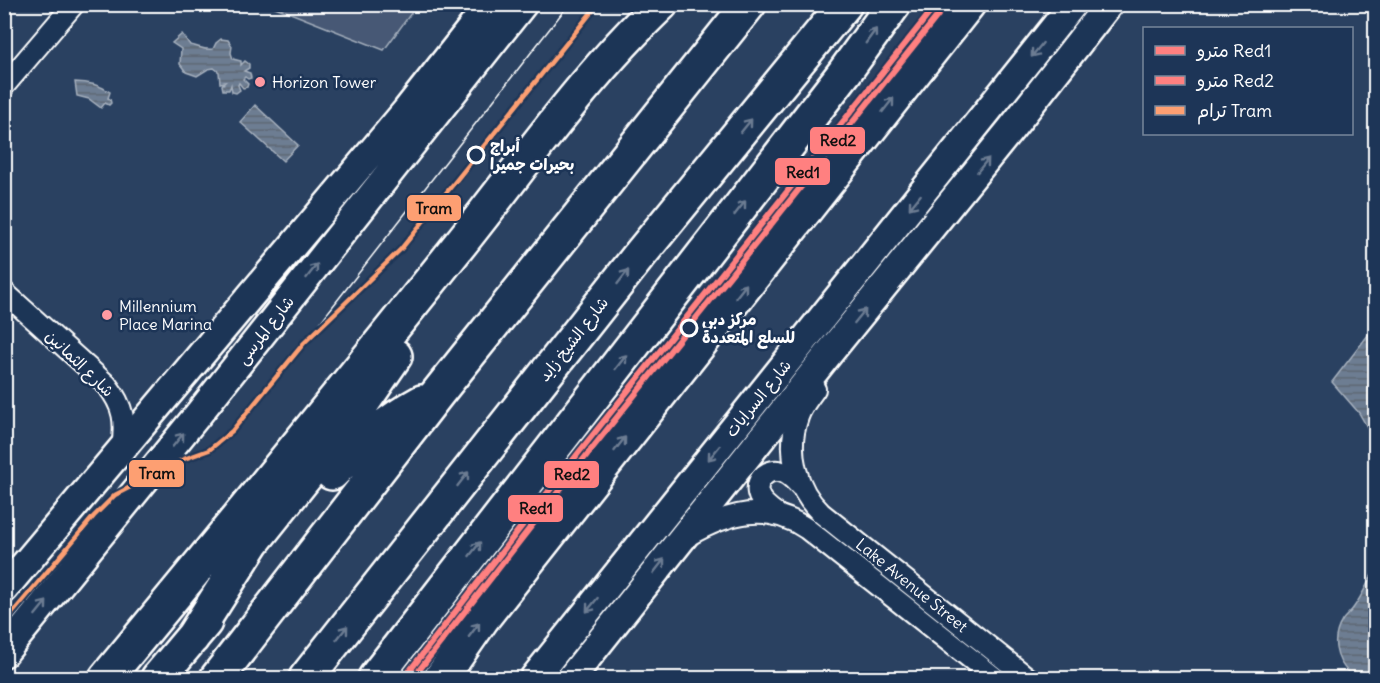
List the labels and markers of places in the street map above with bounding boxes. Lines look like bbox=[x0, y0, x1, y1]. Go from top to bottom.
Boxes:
place label: Horizon Tower bbox=[272, 72, 377, 92]
marker: Horizon Tower bbox=[253, 75, 267, 89]
place label: أبراج بحيرات جميرا bbox=[490, 136, 574, 174]
marker: أبراج بحيرات جميرا bbox=[467, 146, 485, 164]
place label: Millennium Place Marina bbox=[119, 296, 212, 334]
marker: Millennium Place Marina bbox=[100, 308, 114, 322]
place label: مركز دبي للسلع المتعددة bbox=[702, 309, 795, 349]
marker: مركز دبي للسلع المتعددة bbox=[680, 319, 698, 337]

